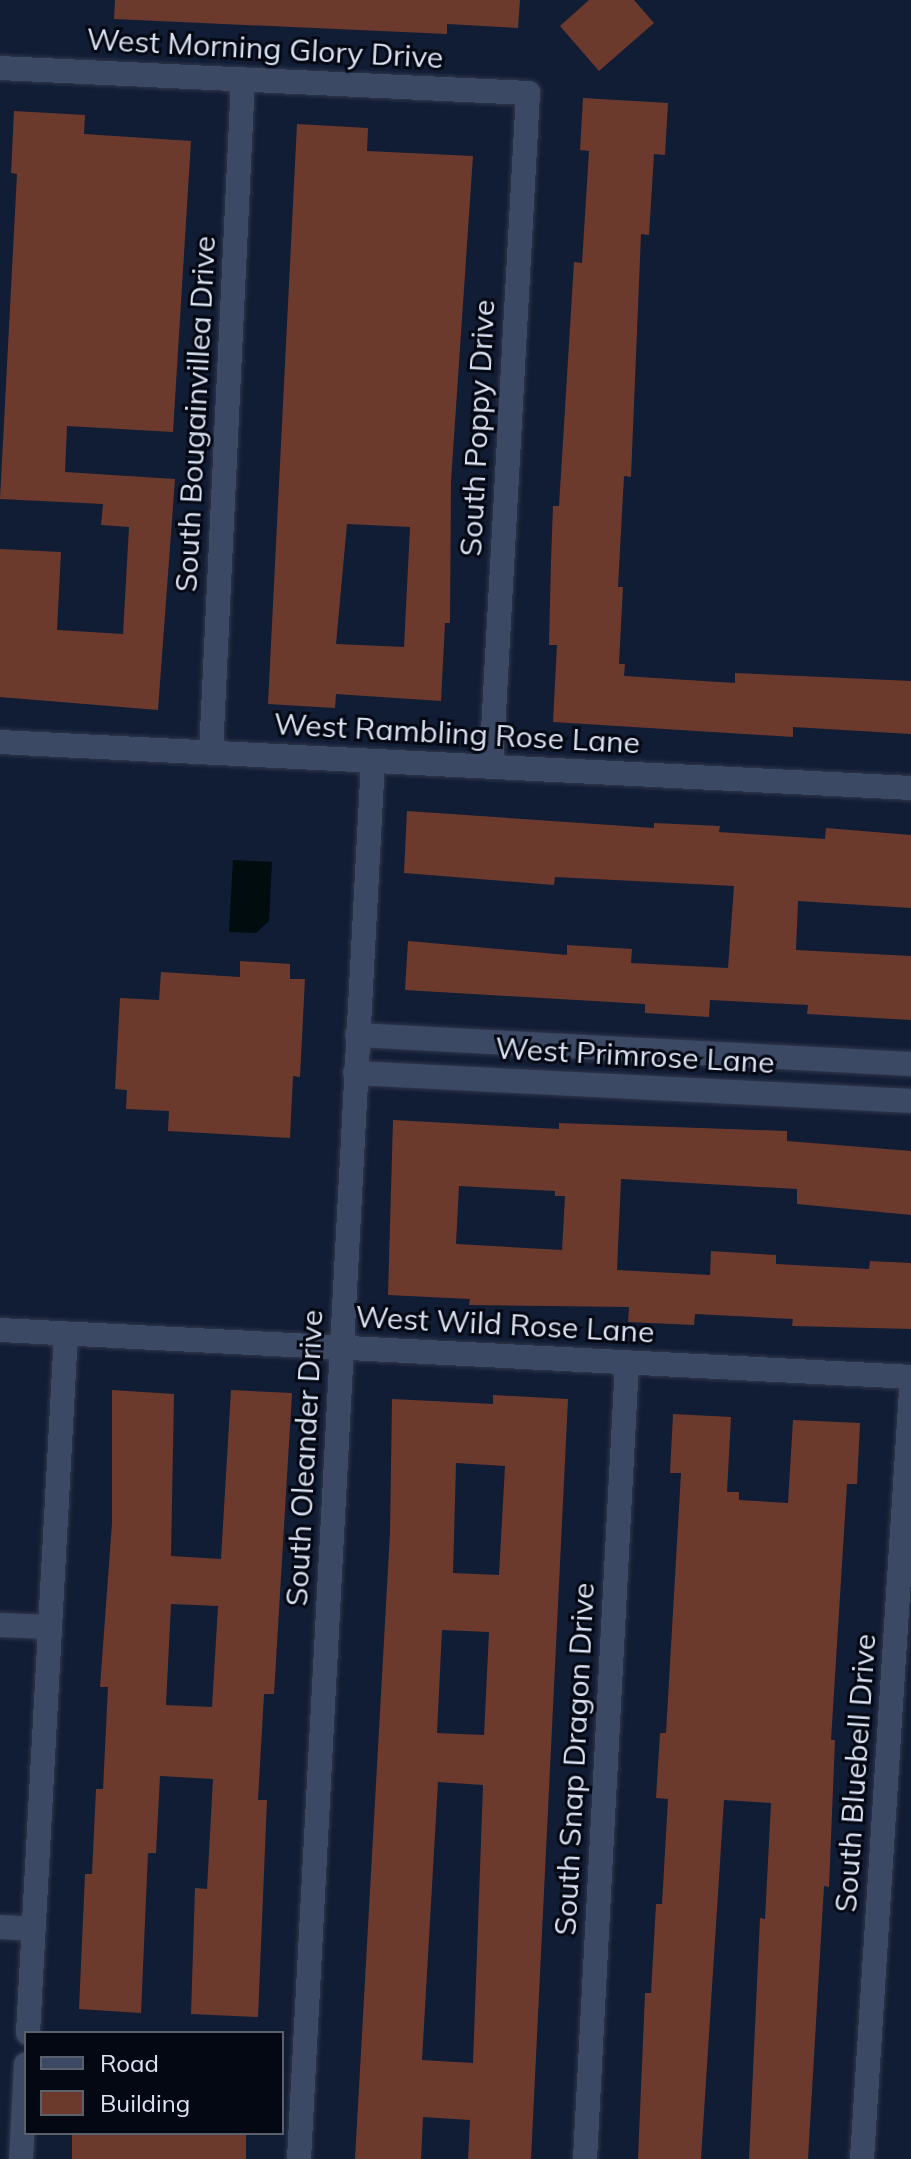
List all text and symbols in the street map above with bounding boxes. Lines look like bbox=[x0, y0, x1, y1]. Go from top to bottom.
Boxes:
street label: West Morning Glory Drive bbox=[86, 21, 444, 75]
street label: South Bougainvillea Drive bbox=[168, 235, 222, 593]
street label: South Poppy Drive bbox=[452, 299, 502, 557]
street label: West Rambling Rose Lane bbox=[273, 705, 641, 761]
street label: West Primrose Lane bbox=[494, 1030, 776, 1080]
street label: West Wild Rose Lane bbox=[355, 1298, 655, 1350]
street label: South Oleander Drive bbox=[278, 1309, 330, 1607]
street label: South Snap Dragon Drive bbox=[547, 1582, 601, 1936]
street label: South Bluebell Drive bbox=[827, 1633, 883, 1913]
legend bbox=[24, 2031, 284, 2135]
text: Road bbox=[100, 2048, 159, 2078]
text: Building bbox=[100, 2088, 190, 2118]

